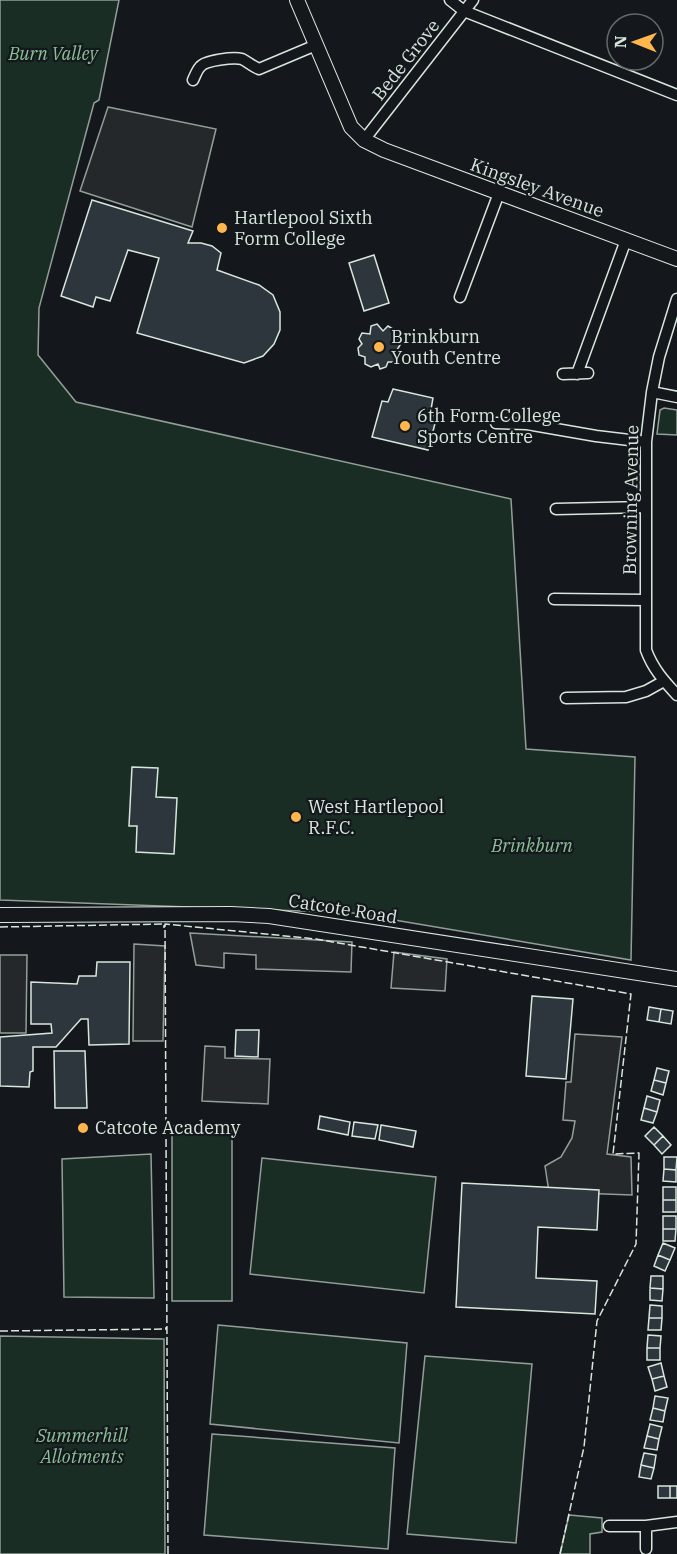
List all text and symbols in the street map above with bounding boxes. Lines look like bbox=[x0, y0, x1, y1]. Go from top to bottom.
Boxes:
north arrow bbox=[605, 12, 665, 72]
street label: Bede Grove bbox=[367, 15, 444, 105]
text: N bbox=[610, 35, 630, 48]
park label: Burn Valley bbox=[7, 42, 99, 65]
street label: Kingsley Avenue bbox=[467, 153, 607, 222]
place label: Hartlepool Sixth Form College bbox=[234, 206, 373, 250]
marker: Hartlepool Sixth Form College bbox=[215, 221, 229, 235]
place label: Brinkburn Youth Centre bbox=[391, 325, 501, 369]
marker: Brinkburn Youth Centre bbox=[372, 340, 386, 354]
place label: 6th Form College Sports Centre bbox=[417, 404, 561, 448]
marker: 6th Form College Sports Centre bbox=[398, 419, 412, 433]
street label: Browning Avenue bbox=[618, 425, 643, 575]
place label: West Hartlepool R.F.C. bbox=[308, 795, 444, 839]
marker: West Hartlepool R.F.C. bbox=[289, 810, 303, 824]
park label: Brinkburn bbox=[490, 834, 574, 857]
street label: Catcote Road bbox=[287, 889, 399, 928]
place label: Catcote Academy bbox=[95, 1116, 241, 1139]
marker: Catcote Academy bbox=[76, 1121, 90, 1135]
park label: Summerhill Allotments bbox=[35, 1424, 129, 1468]

